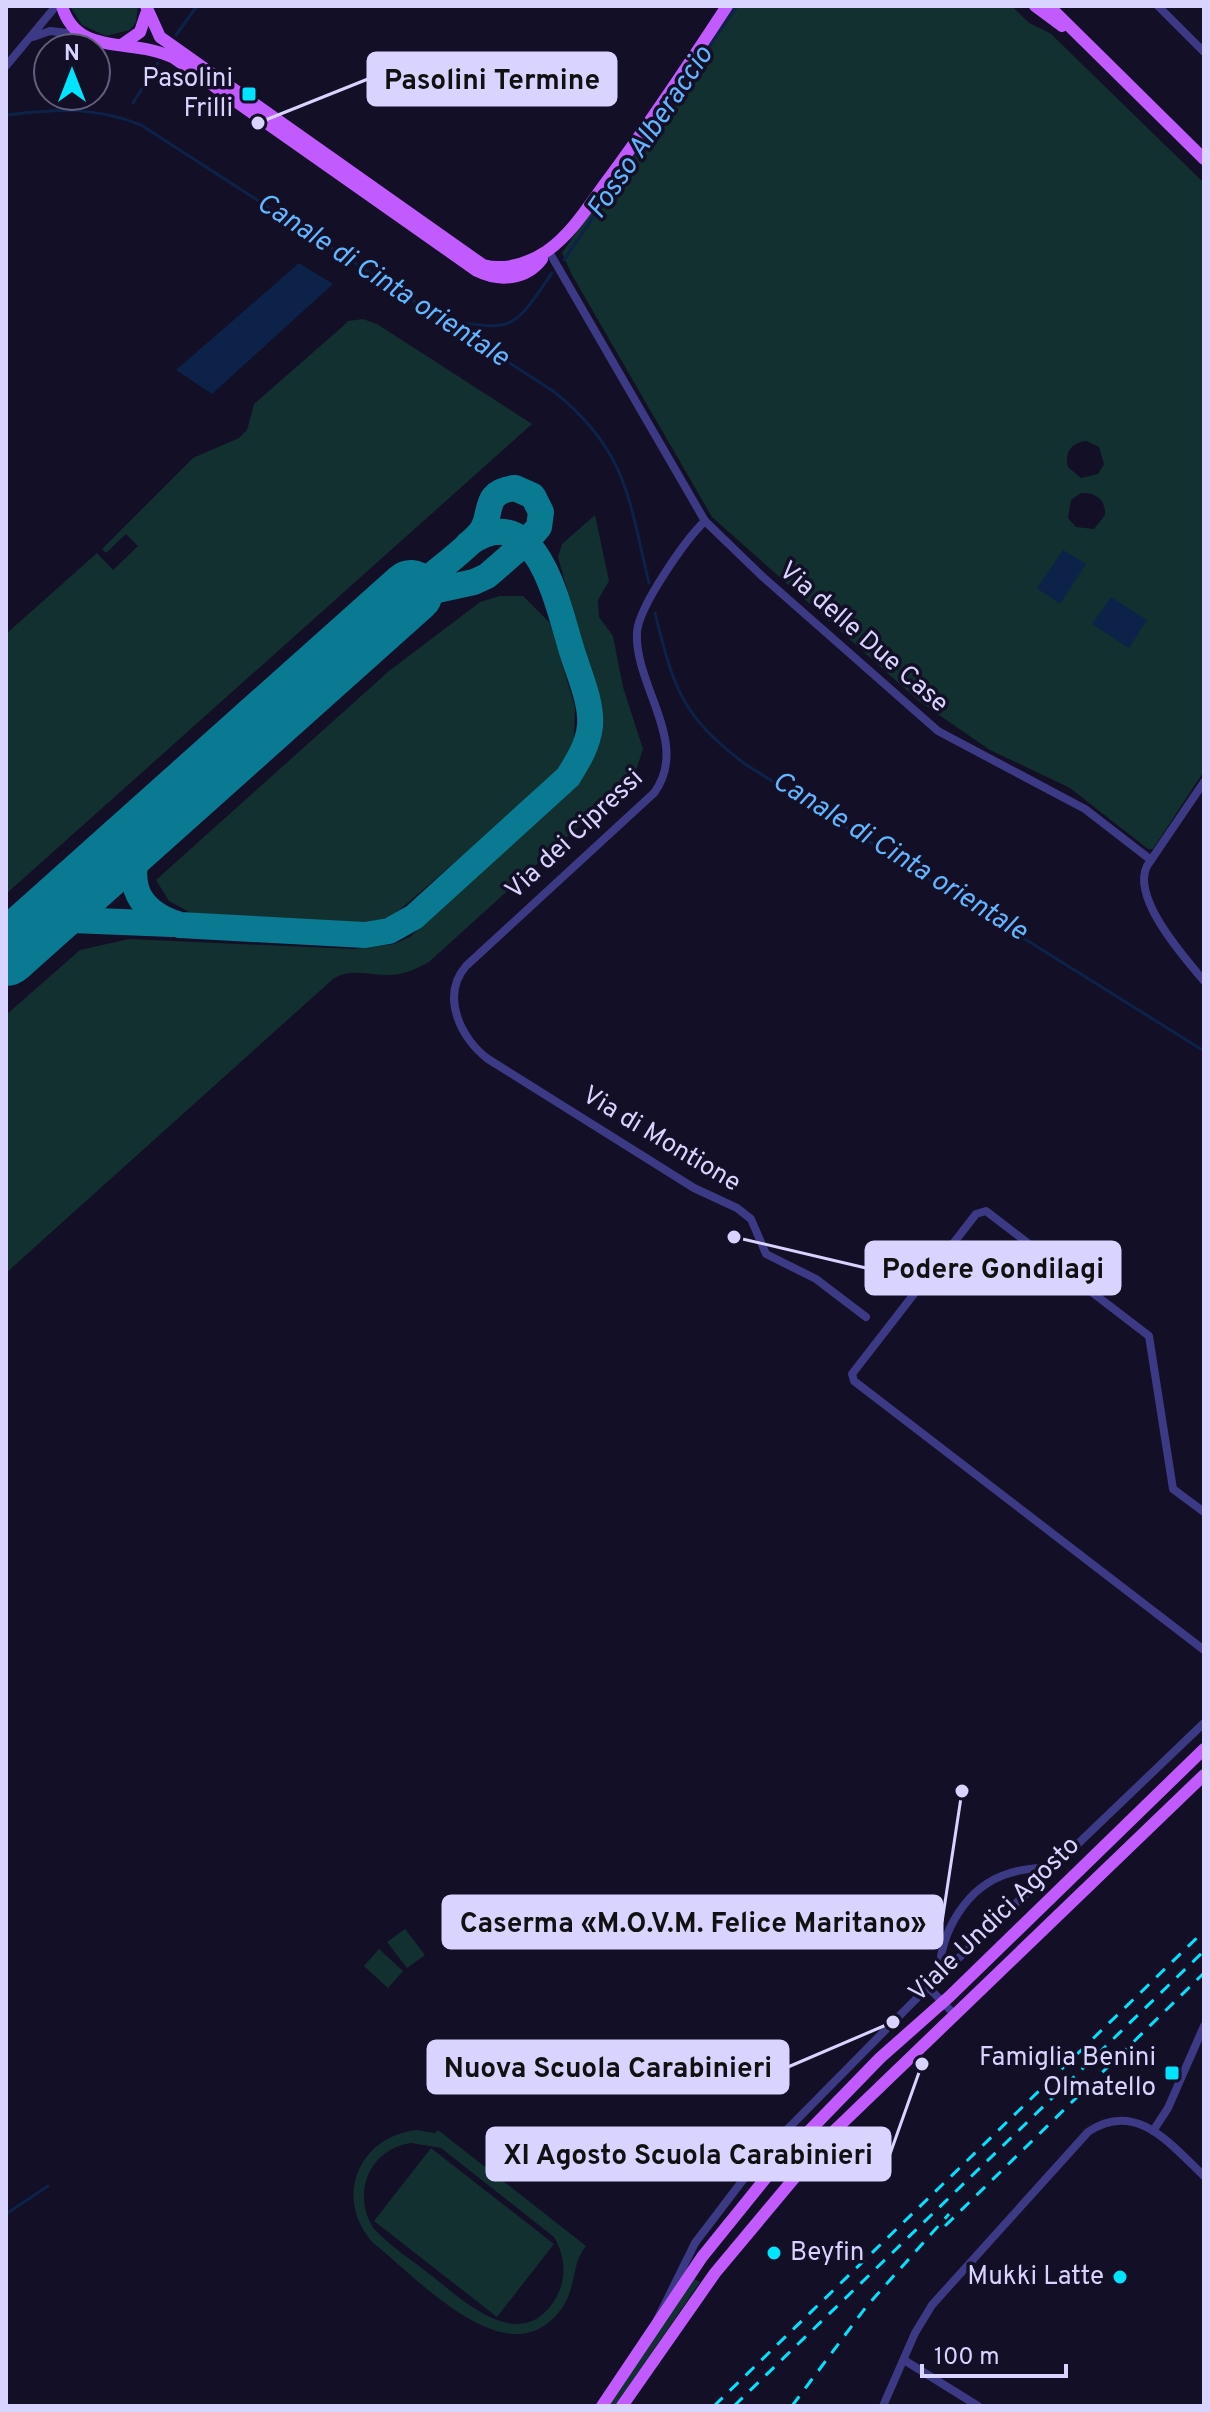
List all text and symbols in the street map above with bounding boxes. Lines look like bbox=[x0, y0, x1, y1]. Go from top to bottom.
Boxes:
north arrow bbox=[32, 32, 112, 112]
water label: Fosso Alberaccio bbox=[580, 39, 722, 226]
text: N bbox=[64, 41, 80, 68]
callout: Pasolini Termine bbox=[368, 53, 616, 105]
place label: Pasolini Frilli bbox=[142, 63, 233, 126]
text: Pasolini Termine bbox=[384, 64, 600, 100]
marker: Pasolini Frilli bbox=[240, 85, 258, 103]
water label: Canale di Cinta orientale bbox=[249, 186, 516, 377]
street label: Via delle Due Case bbox=[771, 555, 955, 721]
street label: Via dei Cipressi bbox=[499, 763, 651, 907]
water label: Canale di Cinta orientale bbox=[765, 764, 1034, 951]
street label: Via di Montione bbox=[576, 1080, 746, 1200]
callout: Podere Gondilagi bbox=[866, 1242, 1120, 1294]
text: Podere Gondilagi bbox=[882, 1253, 1104, 1289]
street label: Viale Undici Agosto bbox=[903, 1830, 1087, 2010]
callout: Caserma «M.O.V.M. Felice Maritano» bbox=[443, 1896, 942, 1948]
text: Caserma «M.O.V.M. Felice Maritano» bbox=[460, 1907, 926, 1943]
callout: Nuova Scuola Carabinieri bbox=[428, 2041, 788, 2093]
place label: Famiglia Benini Olmatello bbox=[979, 2042, 1156, 2105]
text: Nuova Scuola Carabinieri bbox=[444, 2052, 772, 2088]
marker: Famiglia Benini Olmatello bbox=[1163, 2064, 1181, 2082]
callout: XI Agosto Scuola Carabinieri bbox=[487, 2128, 890, 2180]
text: XI Agosto Scuola Carabinieri bbox=[503, 2139, 873, 2175]
place label: Beyfin bbox=[790, 2237, 864, 2270]
marker: Beyfin bbox=[765, 2244, 783, 2262]
place label: Mukki Latte bbox=[967, 2261, 1104, 2294]
marker: Mukki Latte bbox=[1111, 2268, 1129, 2286]
scale bar bbox=[922, 2328, 1066, 2378]
text: 100 m bbox=[934, 2343, 1000, 2373]

